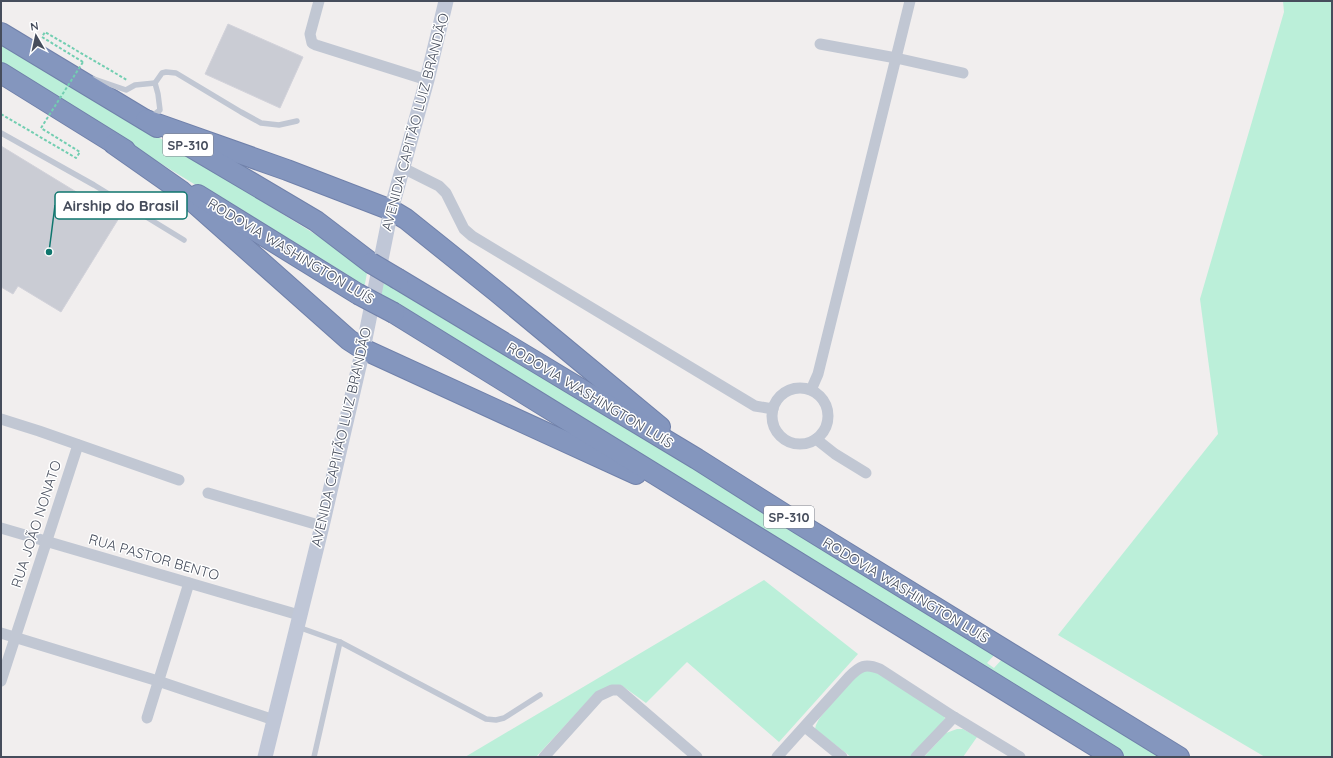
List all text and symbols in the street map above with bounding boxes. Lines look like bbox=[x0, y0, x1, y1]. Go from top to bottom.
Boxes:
street label: AVENIDA CAPITÃO LUIZ BRANDÃO bbox=[377, 11, 453, 233]
north arrow bbox=[16, 16, 56, 56]
text: N bbox=[29, 19, 40, 34]
road number: SP-310 bbox=[163, 134, 213, 156]
callout: Airship do Brasil bbox=[55, 192, 187, 219]
street label: RODOVIA WASHINGTON LUÍS bbox=[204, 194, 378, 308]
text: Airship do Brasil bbox=[63, 196, 179, 215]
street label: AVENIDA CAPITÃO LUIZ BRANDÃO bbox=[307, 325, 375, 549]
street label: RODOVIA WASHINGTON LUÍS bbox=[503, 338, 677, 452]
street label: RUA JOÃO NONATO bbox=[7, 458, 65, 590]
road number: SP-310 bbox=[764, 506, 814, 528]
street label: RUA PASTOR BENTO bbox=[87, 530, 222, 584]
street label: RODOVIA WASHINGTON LUÍS bbox=[819, 533, 993, 647]

